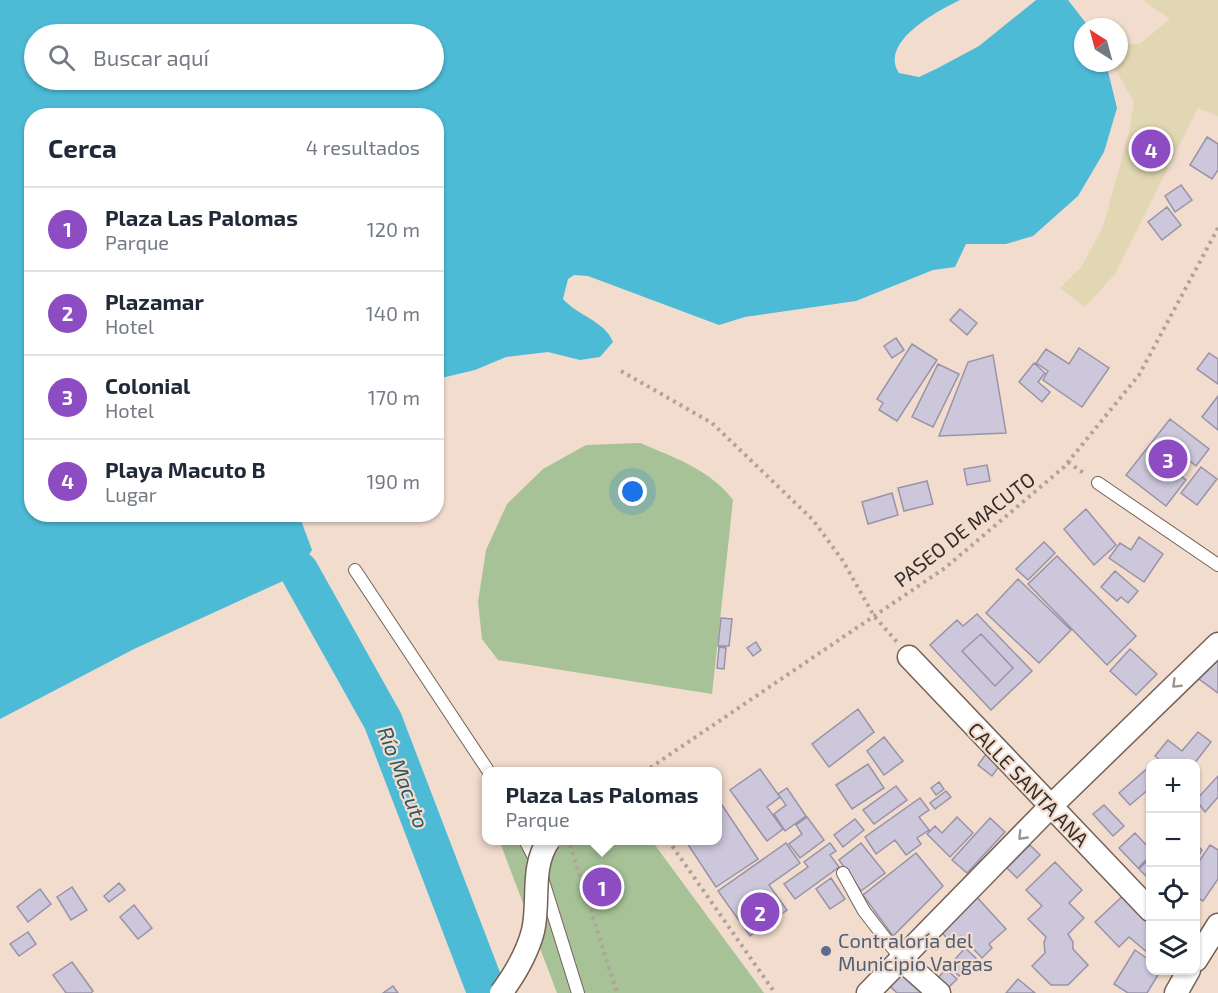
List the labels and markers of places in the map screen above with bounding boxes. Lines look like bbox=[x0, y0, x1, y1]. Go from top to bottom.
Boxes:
pin: 4 bbox=[1132, 126, 1170, 172]
pin: 3 bbox=[1148, 436, 1188, 482]
pin: 1 bbox=[582, 864, 622, 910]
pin: 2 bbox=[740, 890, 780, 934]
place label: Contraloría del Municipio Vargas bbox=[838, 928, 993, 975]
marker: Contraloría del Municipio Vargas bbox=[819, 944, 833, 958]

